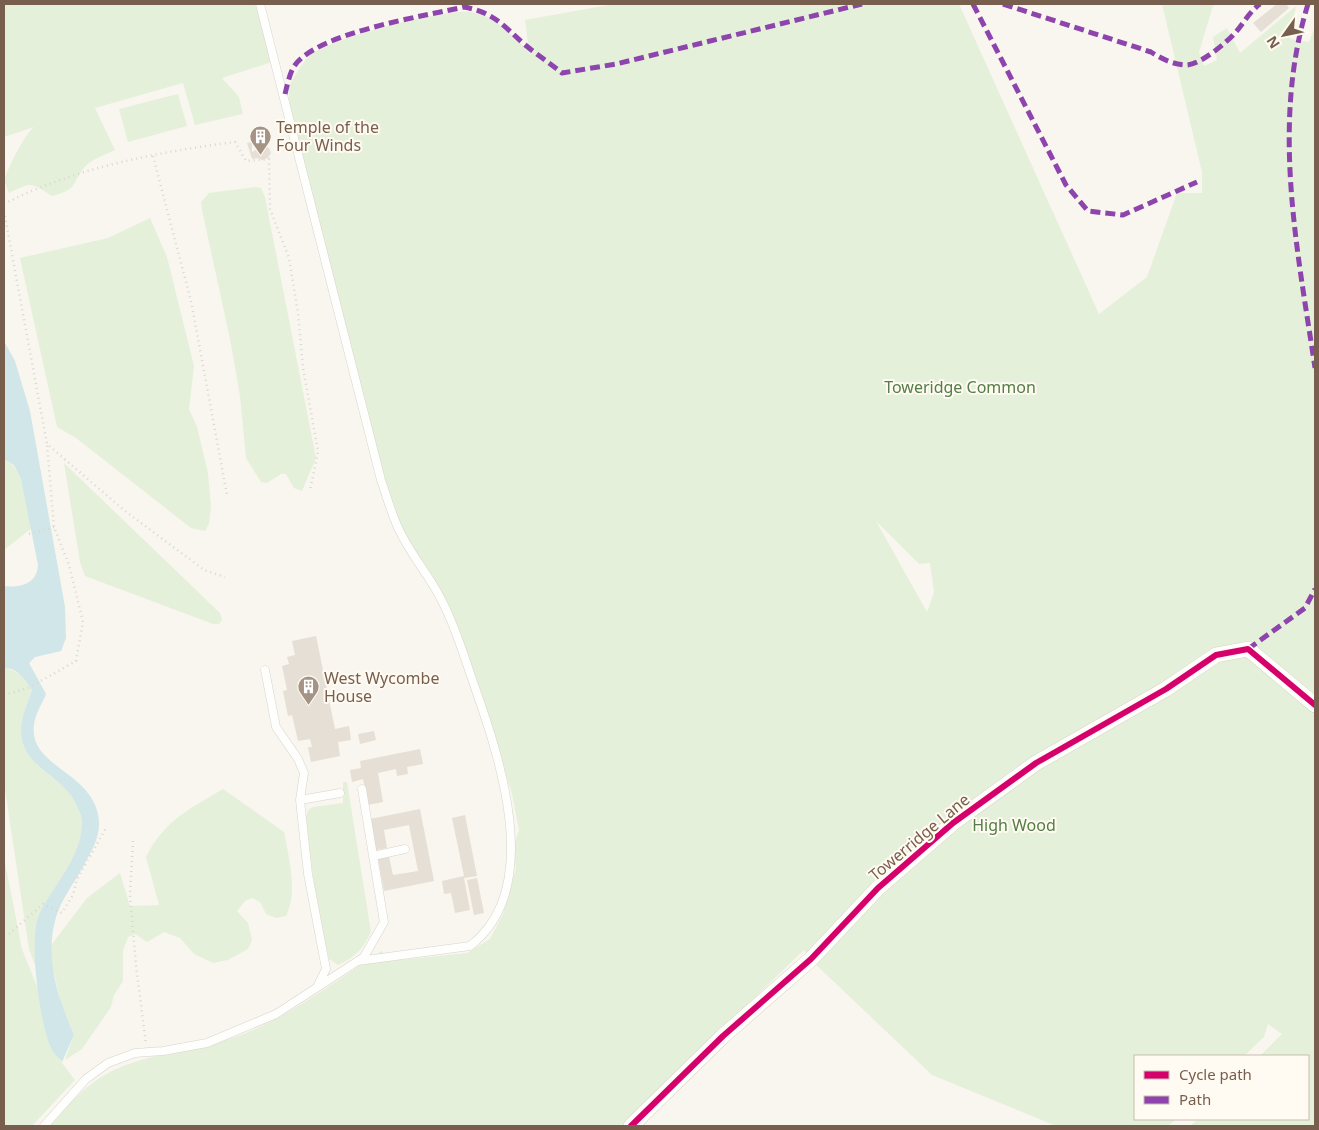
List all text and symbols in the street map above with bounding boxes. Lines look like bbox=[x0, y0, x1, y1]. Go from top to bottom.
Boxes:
north arrow bbox=[1259, 10, 1309, 60]
text: N bbox=[1262, 32, 1284, 52]
place label: Temple of the Four Winds bbox=[276, 116, 379, 156]
building icon: Temple of the Four Winds bbox=[248, 124, 272, 155]
park label: Toweridge Common bbox=[884, 376, 1036, 398]
place label: West Wycombe House bbox=[324, 667, 439, 707]
building icon: West Wycombe House bbox=[296, 675, 320, 706]
street label: Towerridge Lane bbox=[864, 788, 974, 886]
park label: High Wood bbox=[972, 814, 1056, 836]
legend bbox=[1134, 1055, 1309, 1120]
text: Cycle path bbox=[1179, 1064, 1252, 1084]
text: Path bbox=[1179, 1089, 1211, 1109]

